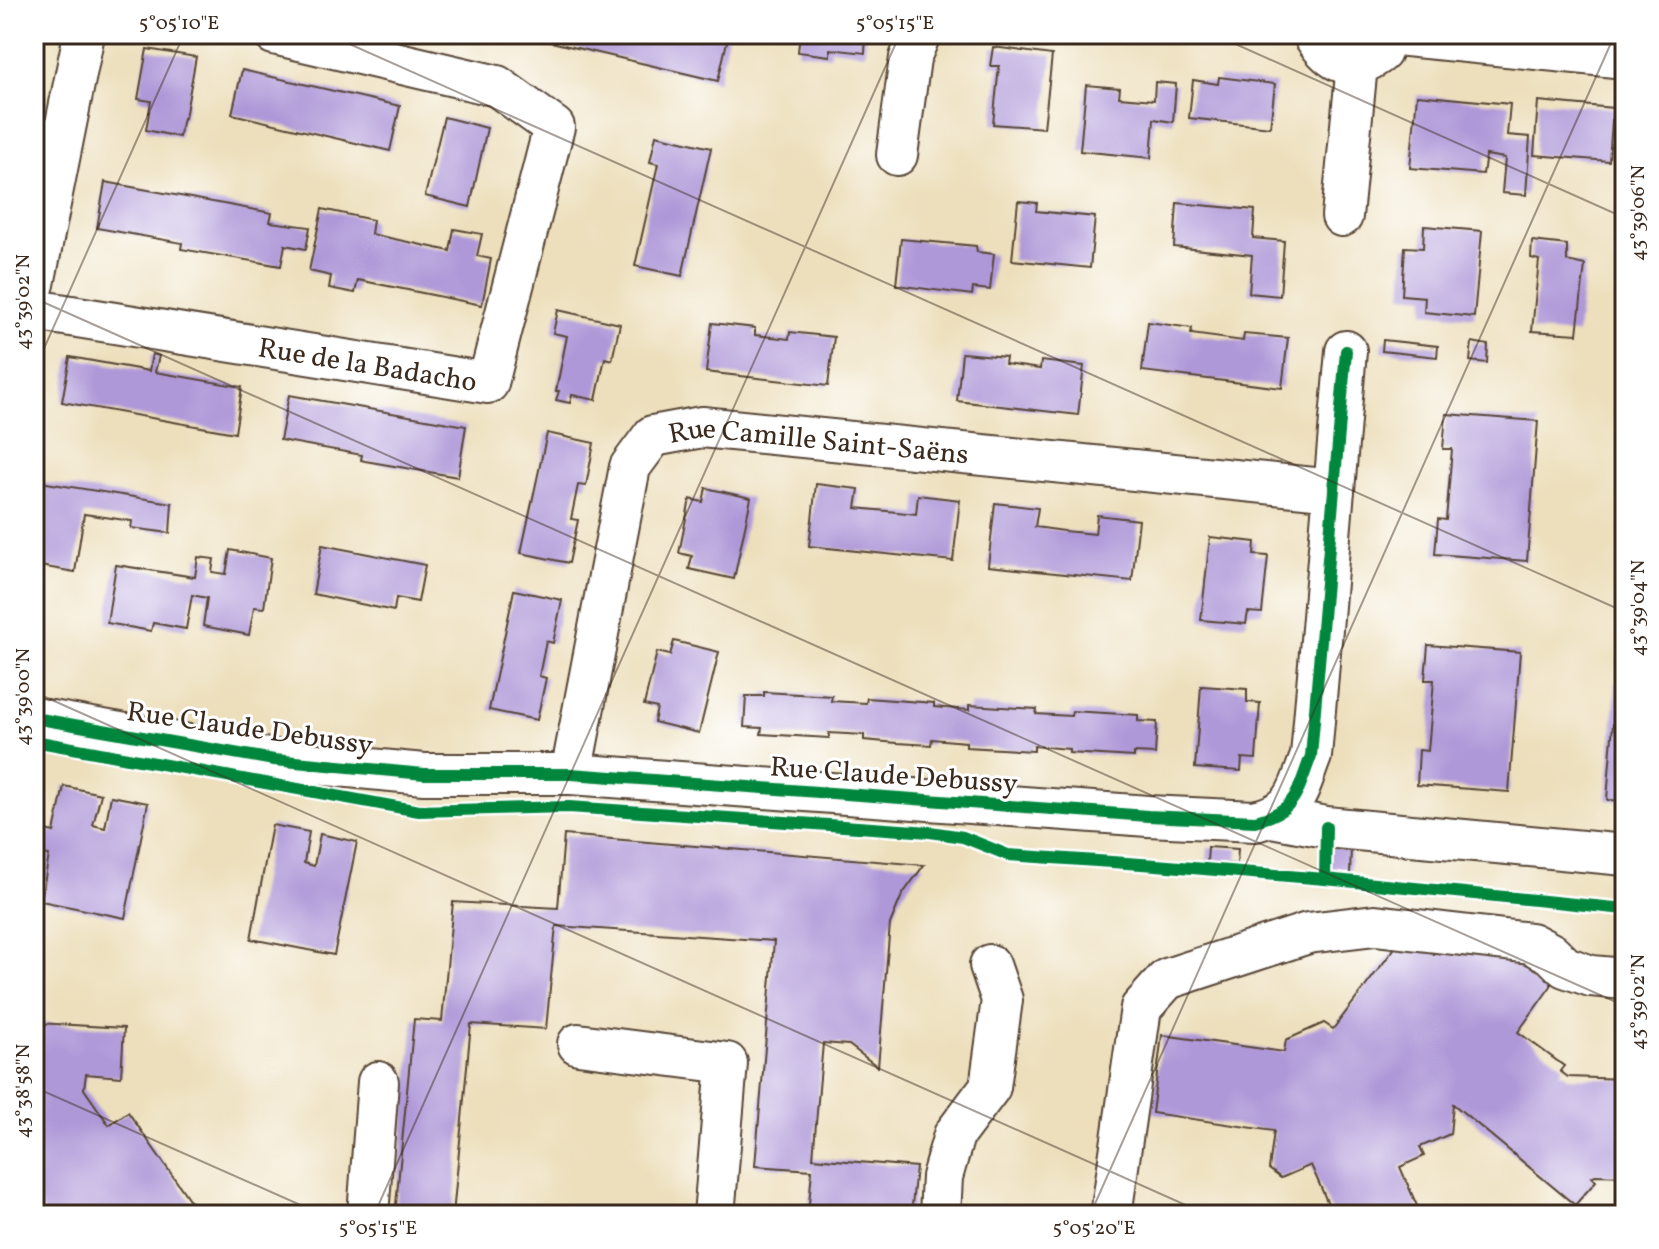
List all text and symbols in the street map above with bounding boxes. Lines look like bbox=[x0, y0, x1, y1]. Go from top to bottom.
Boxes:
text: 5°05'10"E bbox=[139, 10, 219, 38]
text: 5°05'15"E bbox=[856, 10, 934, 38]
text: 43°39'06"N bbox=[1625, 165, 1653, 261]
text: 43°39'02"N bbox=[10, 254, 38, 350]
street label: Rue de la Badacho bbox=[255, 329, 480, 403]
street label: Rue Camille Saint-Saëns bbox=[665, 410, 970, 475]
text: 43°39'04"N bbox=[1625, 559, 1653, 656]
text: 43°39'00"N bbox=[10, 648, 38, 746]
street label: Rue Claude Debussy bbox=[124, 693, 375, 766]
street label: Rue Claude Debussy bbox=[769, 748, 1019, 805]
text: 43°39'02"N bbox=[1625, 954, 1653, 1050]
text: 43°38'58"N bbox=[10, 1043, 38, 1138]
text: 5°05'15"E bbox=[339, 1215, 417, 1243]
text: 5°05'20"E bbox=[1053, 1215, 1135, 1243]

